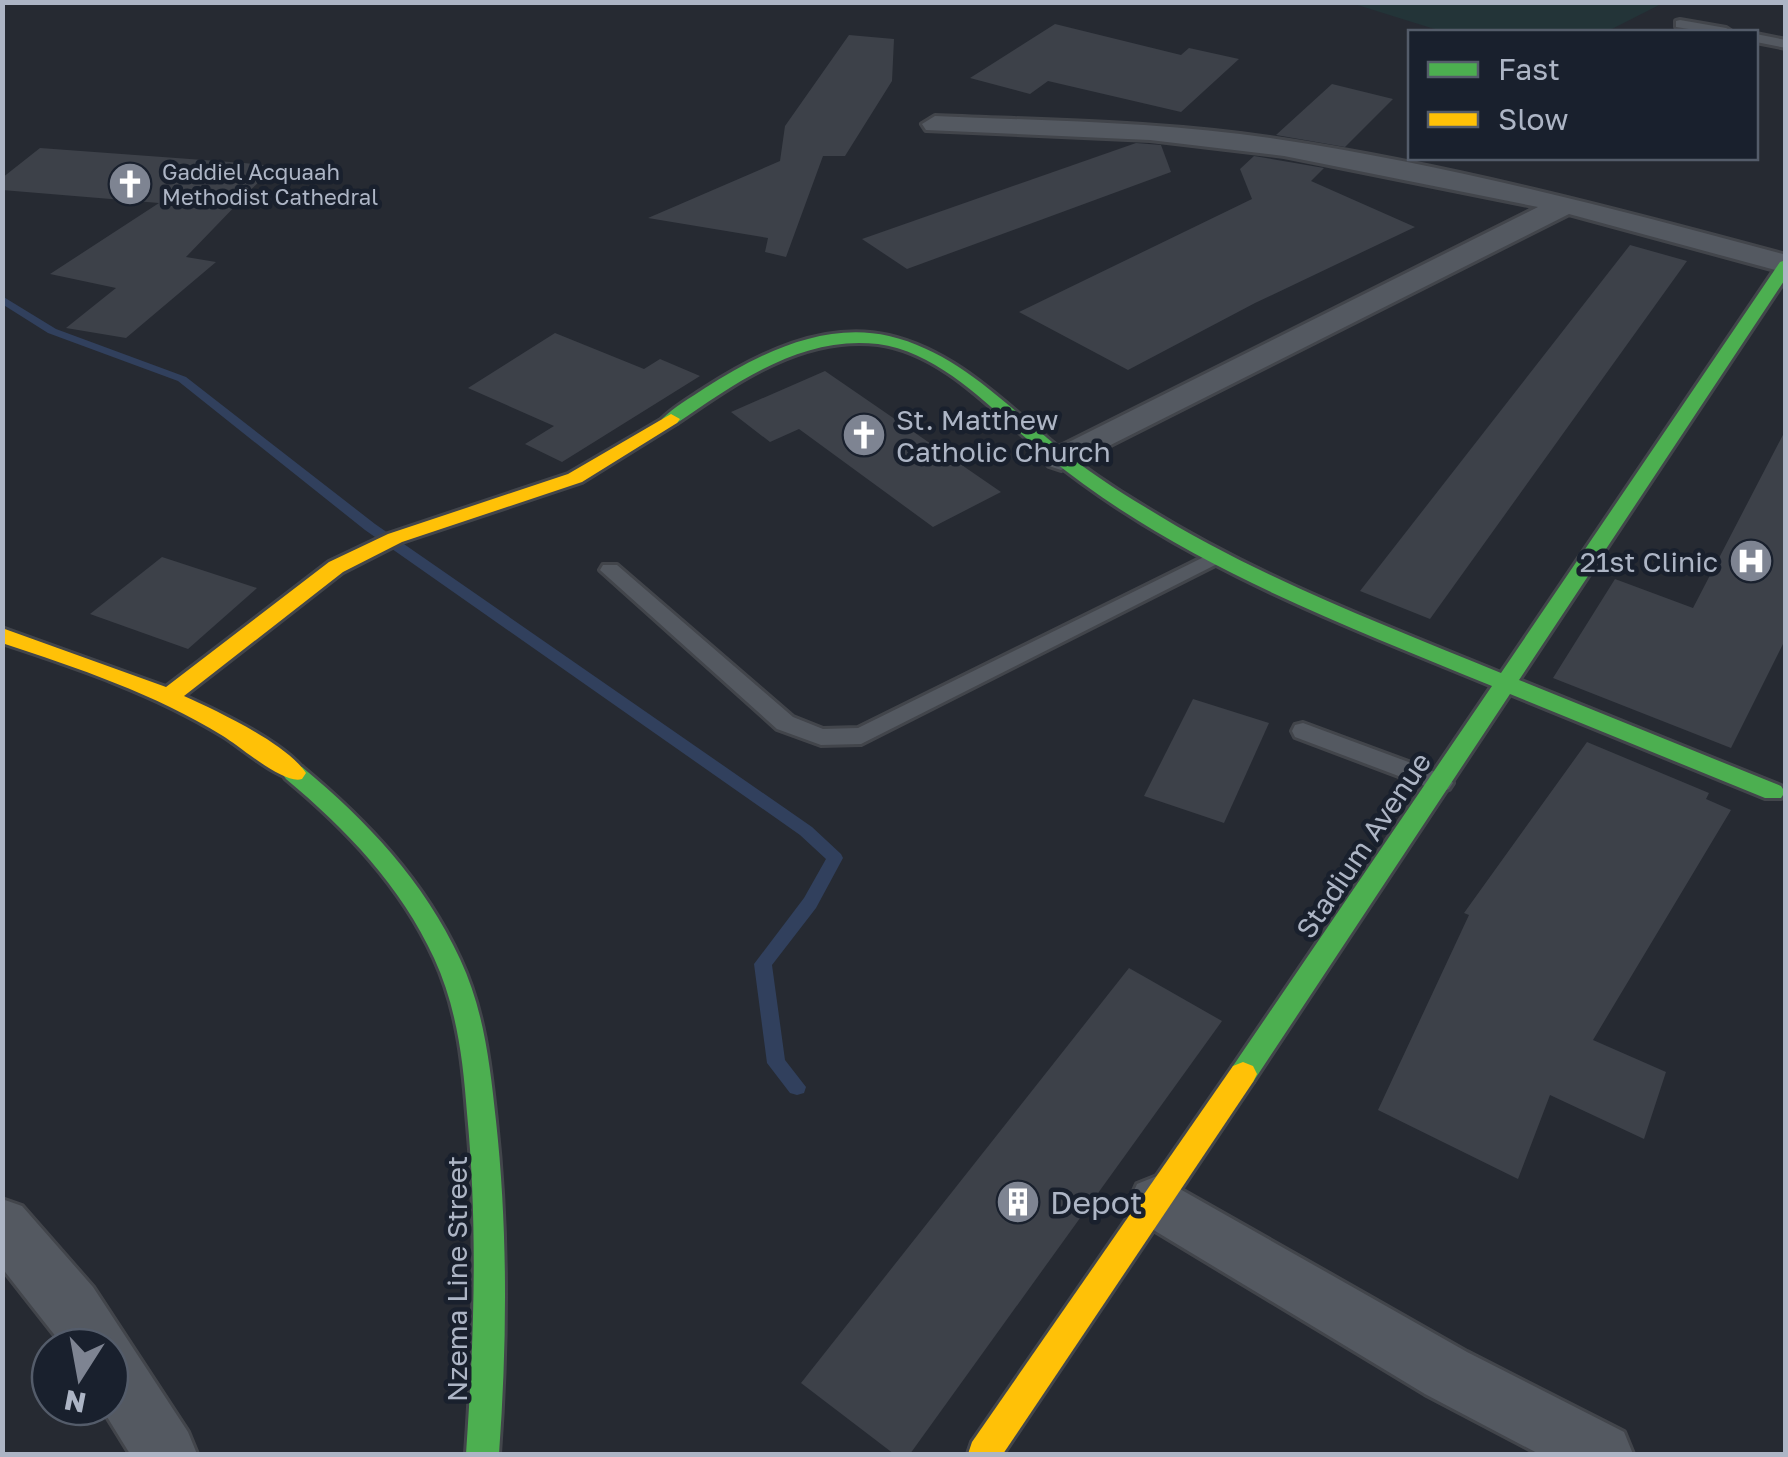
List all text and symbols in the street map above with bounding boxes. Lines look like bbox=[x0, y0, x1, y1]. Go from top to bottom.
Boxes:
legend bbox=[1408, 30, 1758, 160]
text: Fast bbox=[1498, 51, 1560, 87]
text: Slow bbox=[1498, 101, 1569, 137]
place label: Gaddiel Acquaah Methodist Cathedral bbox=[162, 158, 378, 210]
church icon: Gaddiel Acquaah Methodist Cathedral bbox=[107, 161, 153, 207]
place label: St. Matthew Catholic Church bbox=[896, 403, 1111, 468]
church icon: St. Matthew Catholic Church bbox=[841, 412, 887, 458]
hospital icon: 21st Clinic bbox=[1728, 538, 1774, 584]
place label: 21st Clinic bbox=[1580, 545, 1718, 578]
street label: Stadium Avenue bbox=[1289, 746, 1437, 944]
street label: Nzema Line Street bbox=[440, 1156, 473, 1402]
building icon: Depot bbox=[995, 1179, 1041, 1225]
place label: Depot bbox=[1050, 1183, 1143, 1221]
north arrow bbox=[30, 1327, 130, 1427]
text: N bbox=[62, 1384, 89, 1420]

